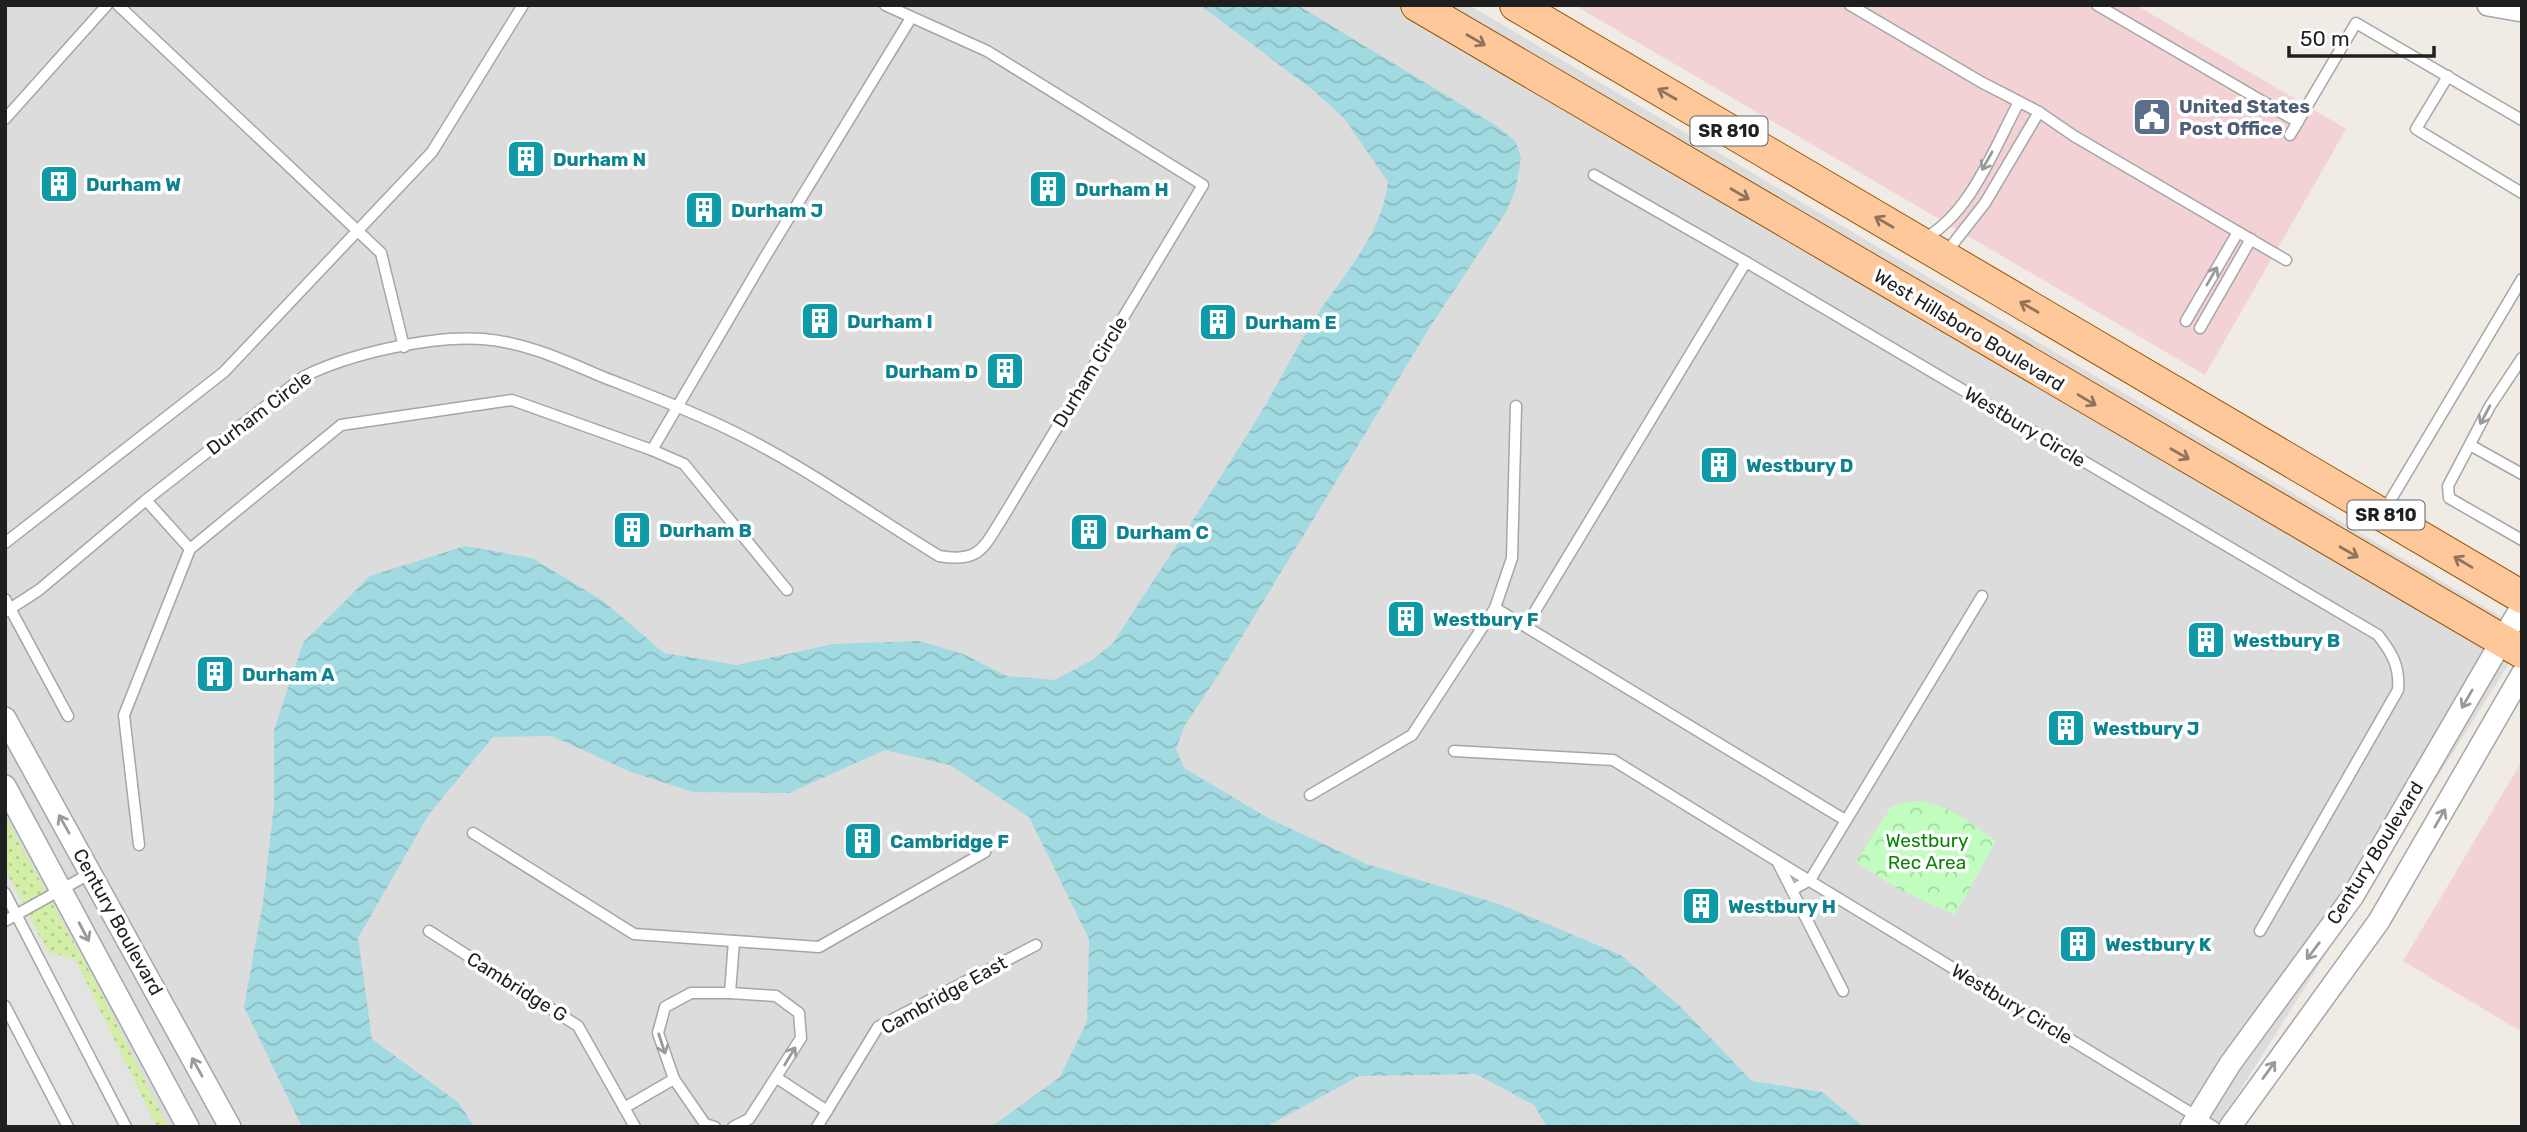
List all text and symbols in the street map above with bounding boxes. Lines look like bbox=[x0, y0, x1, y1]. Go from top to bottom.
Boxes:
scale bar bbox=[2289, 14, 2434, 58]
text: 50 m bbox=[2300, 26, 2350, 51]
one-way arrow bbox=[1465, 34, 1486, 47]
one-way arrow bbox=[1657, 87, 1677, 101]
place label: United States Post Office bbox=[2179, 95, 2310, 140]
public building icon: United States Post Office bbox=[2131, 96, 2173, 138]
road number: SR 810 bbox=[1690, 116, 1768, 146]
building icon: Durham N bbox=[505, 138, 547, 180]
place label: Durham N bbox=[553, 148, 646, 171]
one-way arrow bbox=[1980, 151, 1994, 171]
building icon: Durham W bbox=[38, 163, 80, 205]
building icon: Durham H bbox=[1027, 168, 1069, 210]
place label: Durham W bbox=[86, 173, 181, 196]
place label: Durham H bbox=[1075, 178, 1169, 201]
one-way arrow bbox=[1729, 187, 1749, 201]
building icon: Durham J bbox=[683, 189, 725, 231]
place label: Durham J bbox=[731, 199, 823, 222]
one-way arrow bbox=[1874, 215, 1894, 229]
street label: West Hillsboro Boulevard bbox=[1870, 264, 2068, 396]
one-way arrow bbox=[2205, 267, 2219, 287]
building icon: Durham I bbox=[799, 300, 841, 342]
one-way arrow bbox=[2019, 300, 2039, 314]
building icon: Durham E bbox=[1197, 301, 1239, 343]
place label: Durham I bbox=[847, 310, 933, 333]
place label: Durham E bbox=[1245, 311, 1337, 334]
street label: Durham Circle bbox=[1048, 312, 1132, 432]
building icon: Durham D bbox=[984, 350, 1026, 392]
place label: Durham D bbox=[885, 360, 978, 383]
street label: Durham Circle bbox=[202, 366, 316, 460]
street label: Westbury Circle bbox=[1960, 382, 2090, 472]
one-way arrow bbox=[2077, 393, 2097, 407]
one-way arrow bbox=[2478, 404, 2491, 425]
building icon: Westbury D bbox=[1698, 444, 1740, 486]
one-way arrow bbox=[2169, 447, 2189, 461]
place label: Westbury D bbox=[1746, 454, 1853, 477]
road number: SR 810 bbox=[2348, 500, 2424, 530]
building icon: Durham B bbox=[611, 509, 653, 551]
building icon: Durham C bbox=[1068, 511, 1110, 553]
place label: Durham B bbox=[659, 519, 752, 542]
place label: Durham C bbox=[1116, 521, 1209, 544]
one-way arrow bbox=[2339, 545, 2359, 559]
one-way arrow bbox=[2454, 554, 2474, 568]
building icon: Westbury F bbox=[1385, 598, 1427, 640]
place label: Westbury F bbox=[1433, 608, 1539, 631]
building icon: Westbury B bbox=[2185, 619, 2227, 661]
place label: Westbury B bbox=[2233, 629, 2340, 652]
building icon: Durham A bbox=[194, 653, 236, 695]
place label: Durham A bbox=[242, 663, 335, 686]
one-way arrow bbox=[2460, 689, 2474, 709]
building icon: Westbury J bbox=[2045, 707, 2087, 749]
place label: Westbury J bbox=[2093, 717, 2200, 740]
street label: Century Boulevard bbox=[2322, 777, 2428, 929]
one-way arrow bbox=[2433, 808, 2447, 828]
one-way arrow bbox=[57, 815, 71, 835]
building icon: Cambridge F bbox=[842, 820, 884, 862]
park label: Westbury Rec Area bbox=[1885, 829, 1969, 874]
place label: Cambridge F bbox=[890, 830, 1009, 853]
street label: Century Boulevard bbox=[68, 845, 168, 999]
building icon: Westbury H bbox=[1680, 885, 1722, 927]
place label: Westbury H bbox=[1728, 895, 1836, 918]
one-way arrow bbox=[78, 921, 91, 942]
building icon: Westbury K bbox=[2057, 923, 2099, 965]
place label: Westbury K bbox=[2105, 933, 2212, 956]
one-way arrow bbox=[2305, 941, 2320, 959]
street label: Cambridge G bbox=[463, 947, 571, 1027]
street label: Cambridge East bbox=[877, 951, 1011, 1039]
street label: Westbury Circle bbox=[1947, 959, 2077, 1049]
one-way arrow bbox=[656, 1032, 669, 1054]
one-way arrow bbox=[783, 1047, 797, 1067]
one-way arrow bbox=[190, 1057, 203, 1078]
one-way arrow bbox=[2261, 1061, 2276, 1080]

